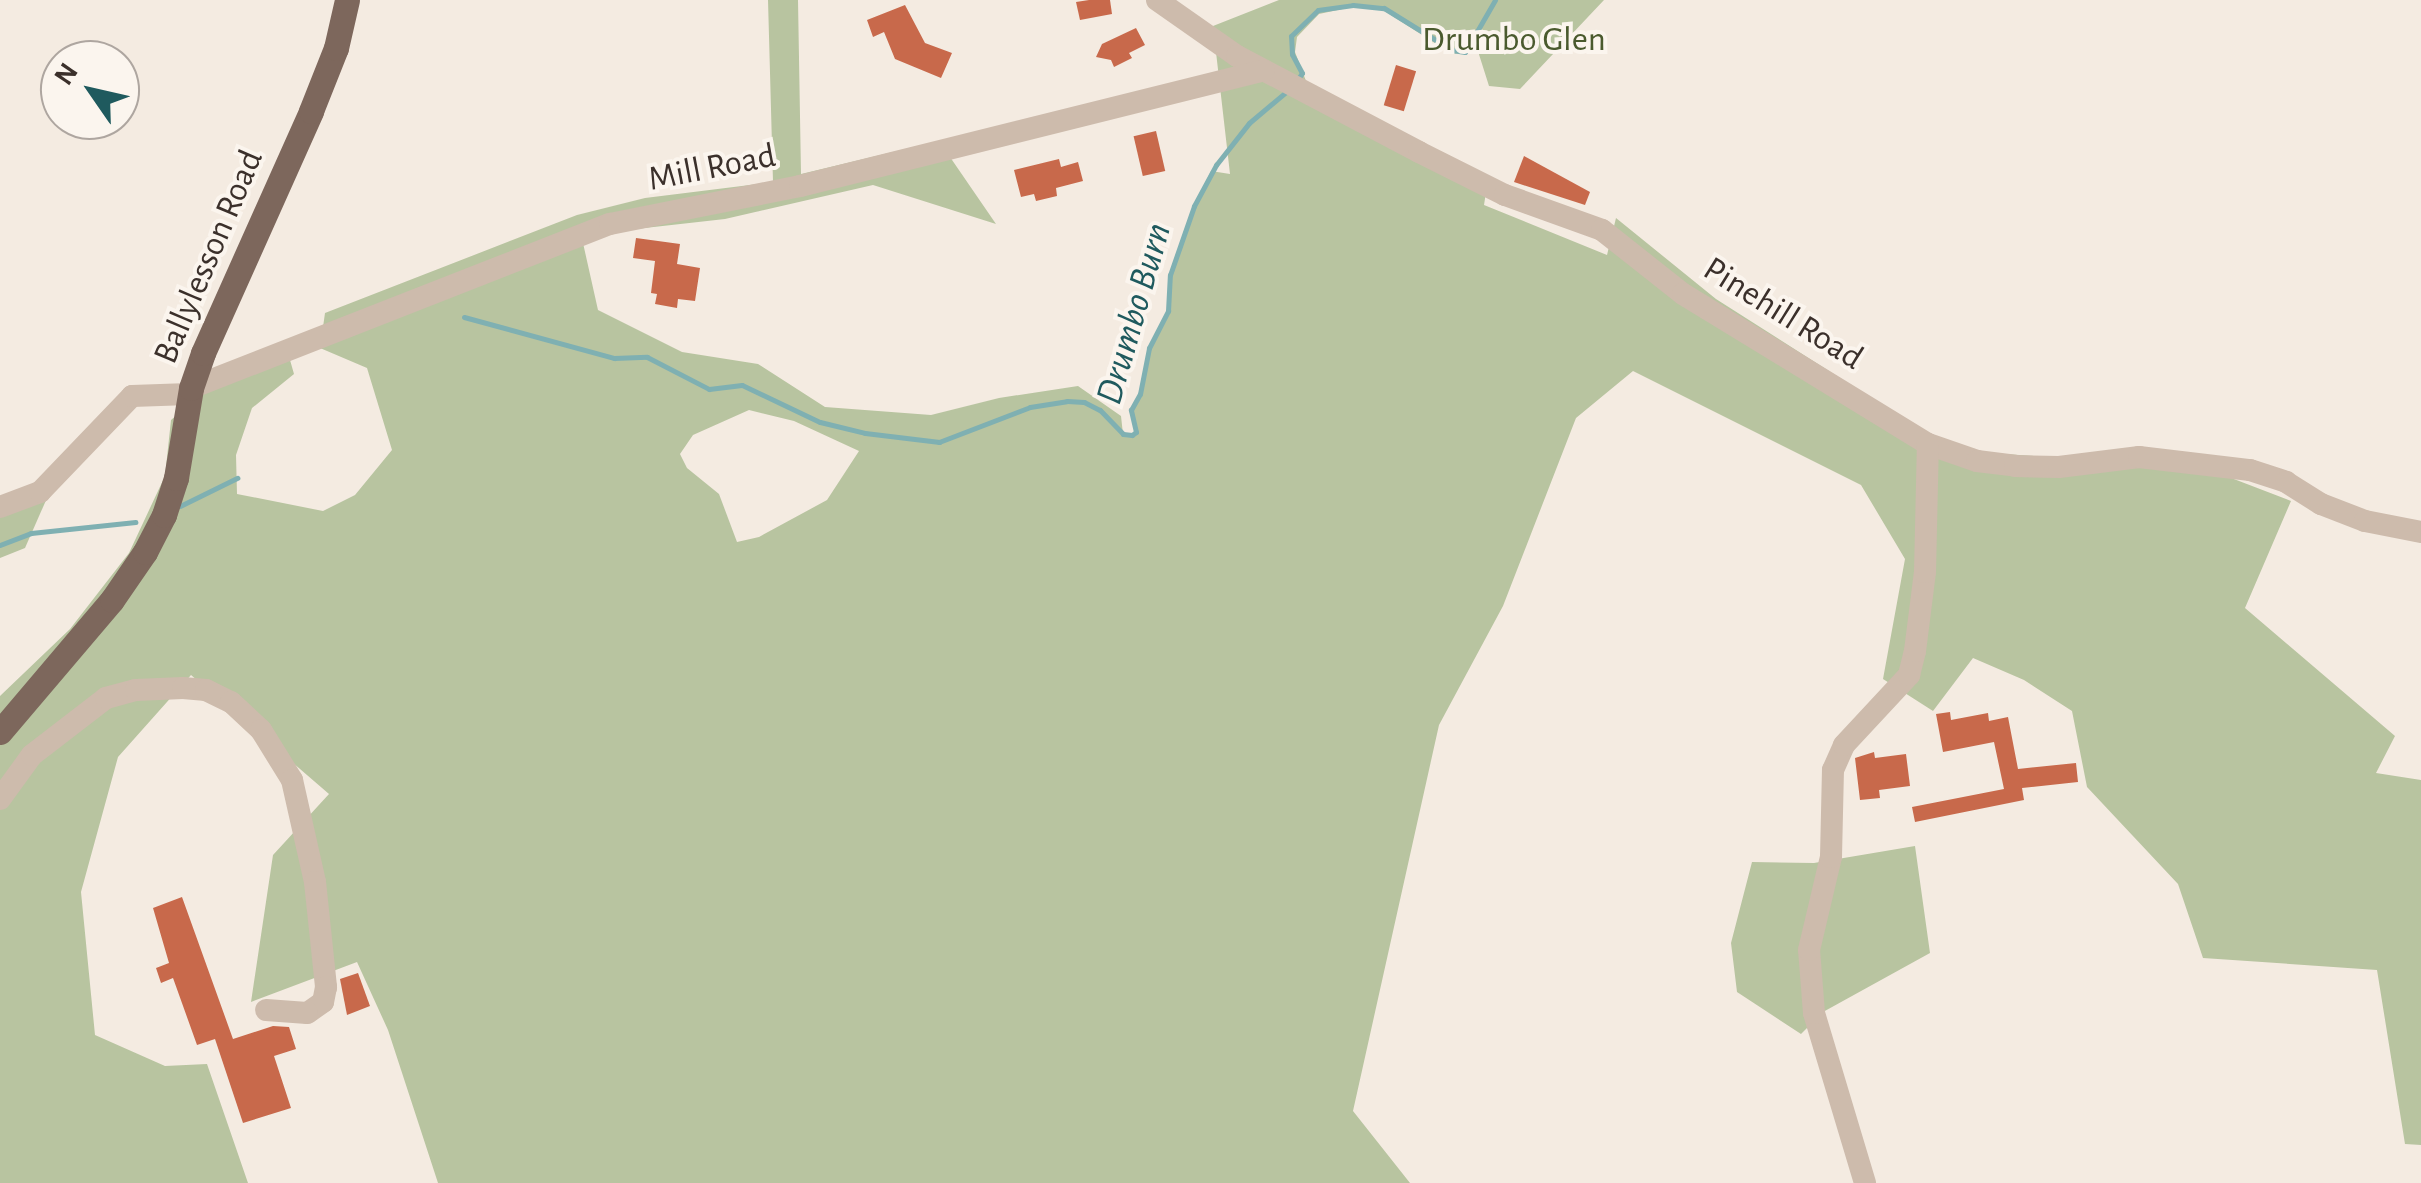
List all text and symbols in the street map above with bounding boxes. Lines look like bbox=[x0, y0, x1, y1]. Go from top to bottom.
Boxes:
park label: Drumbo Glen bbox=[1422, 19, 1606, 61]
north arrow bbox=[40, 40, 140, 140]
text: N bbox=[50, 58, 84, 90]
street label: Mill Road bbox=[645, 135, 779, 201]
street label: Ballylesson Road bbox=[145, 144, 273, 370]
water label: Drumbo Burn bbox=[1087, 218, 1183, 410]
street label: Pinehill Road bbox=[1695, 248, 1871, 380]

